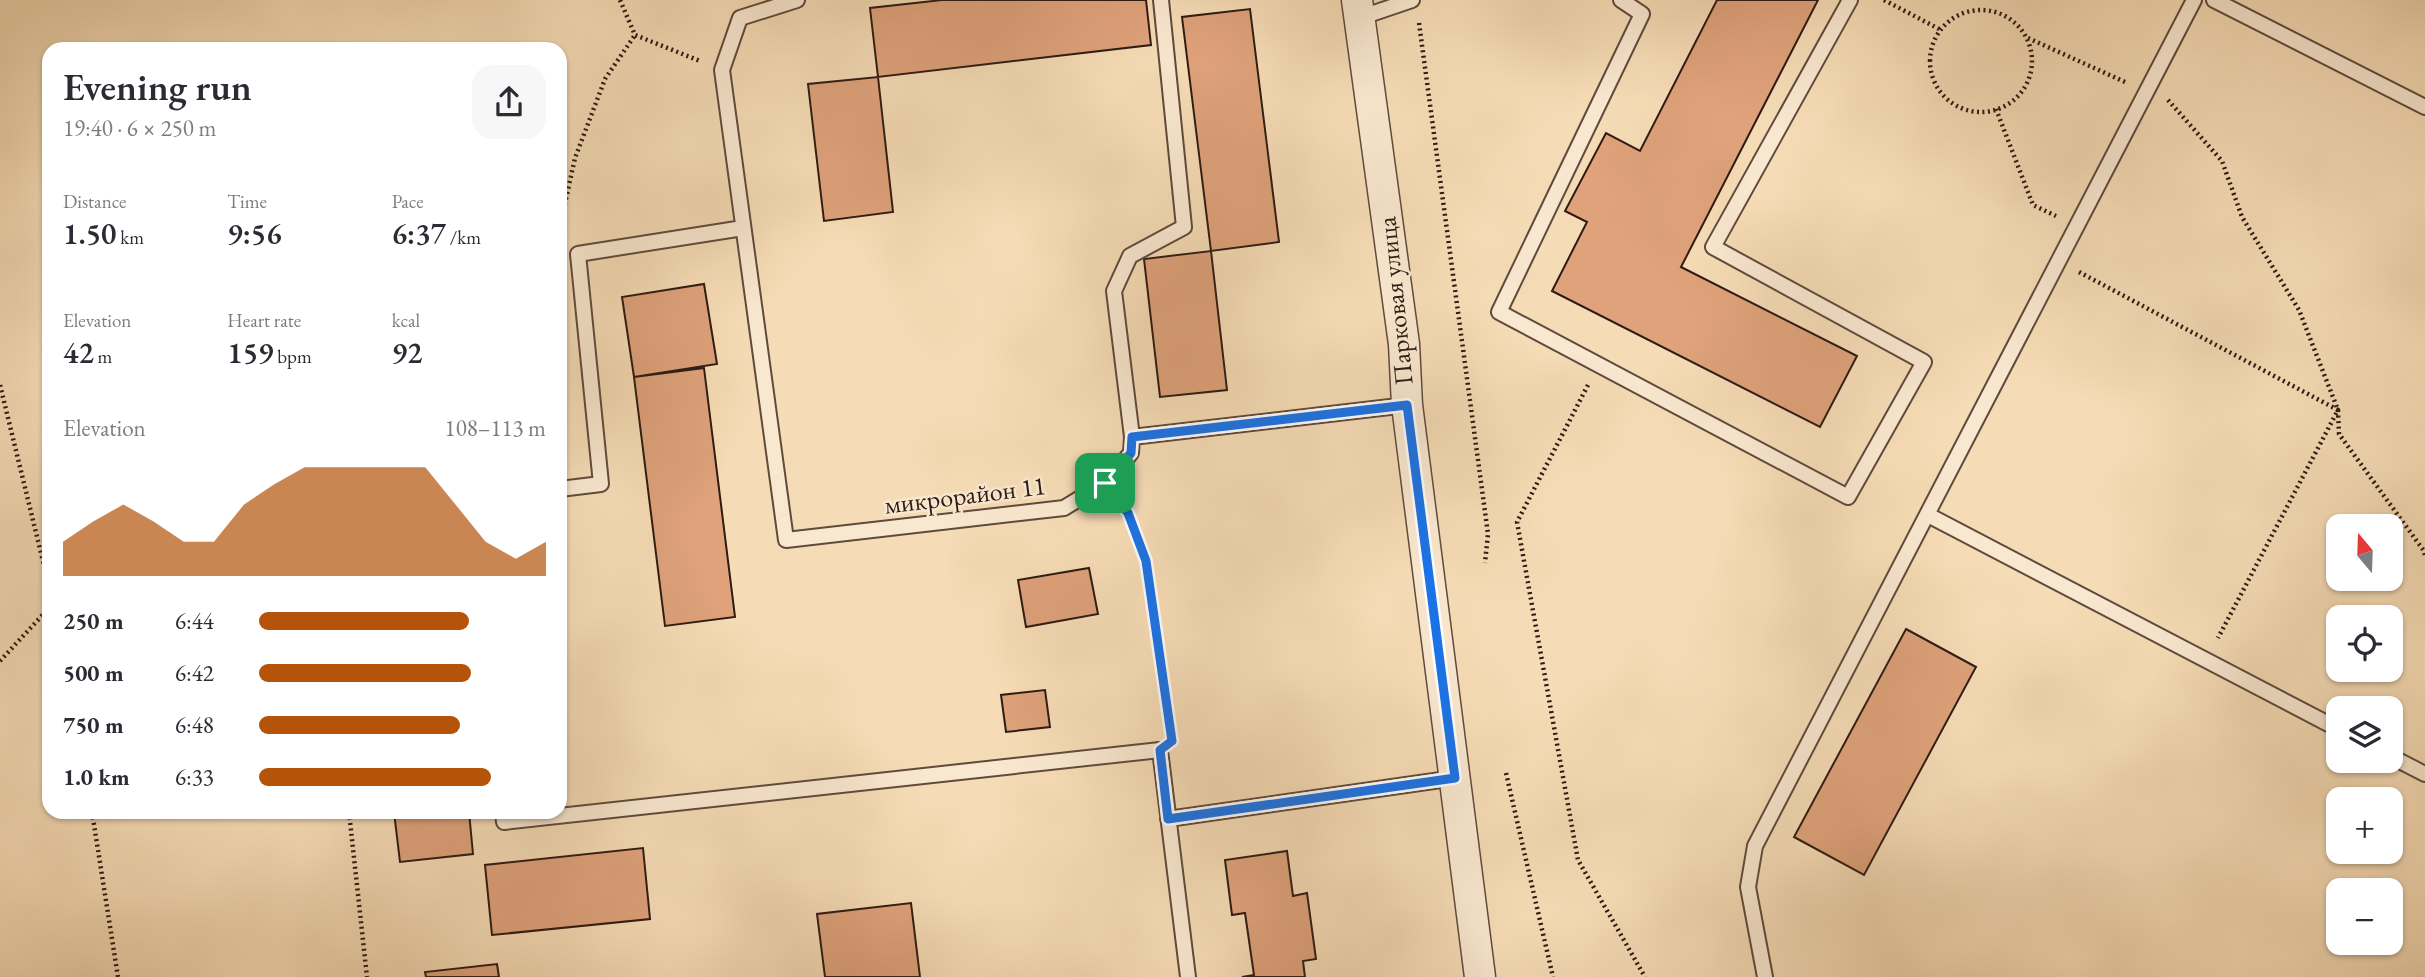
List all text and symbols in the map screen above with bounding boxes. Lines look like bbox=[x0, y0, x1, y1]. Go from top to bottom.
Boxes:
text: Evening run bbox=[63, 62, 252, 111]
button: share bbox=[472, 65, 546, 139]
text: 19:40 · 6 × 250 m bbox=[63, 113, 216, 143]
text: Distance bbox=[63, 189, 126, 214]
text: Time bbox=[227, 189, 267, 214]
text: Pace bbox=[392, 189, 424, 214]
text: 1.50 bbox=[63, 214, 116, 253]
text: 9:56 bbox=[227, 214, 282, 253]
text: 6:37 bbox=[392, 214, 446, 253]
street label: Парковая улица bbox=[1369, 215, 1421, 387]
text: km bbox=[116, 225, 144, 250]
text: /km bbox=[446, 225, 481, 250]
text: Elevation bbox=[63, 308, 131, 333]
text: Heart rate bbox=[227, 308, 301, 333]
text: kcal bbox=[392, 308, 420, 333]
text: 42 bbox=[63, 333, 94, 372]
text: 159 bbox=[227, 333, 274, 372]
text: 92 bbox=[392, 333, 422, 372]
text: m bbox=[94, 344, 112, 369]
text: bpm bbox=[274, 344, 312, 369]
text: Elevation bbox=[63, 413, 146, 443]
text: 108–113 m bbox=[445, 413, 546, 443]
pin bbox=[1075, 453, 1135, 513]
icon: arrive bbox=[1086, 464, 1124, 502]
street label: микрорайон 11 bbox=[882, 468, 1048, 522]
north arrow bbox=[2326, 514, 2403, 592]
map controls bbox=[2326, 514, 2403, 955]
button: locate bbox=[2326, 605, 2403, 682]
text: 250 m bbox=[63, 606, 124, 636]
text: 6:44 bbox=[175, 606, 214, 636]
text: 500 m bbox=[63, 658, 124, 688]
text: 6:42 bbox=[175, 658, 214, 688]
button: layers bbox=[2326, 696, 2403, 773]
text: 750 m bbox=[63, 710, 124, 740]
text: 6:48 bbox=[175, 710, 214, 740]
text: 1.0 km bbox=[63, 762, 130, 792]
text: 6:33 bbox=[175, 762, 214, 792]
button: + bbox=[2326, 787, 2403, 864]
button: − bbox=[2326, 878, 2403, 955]

